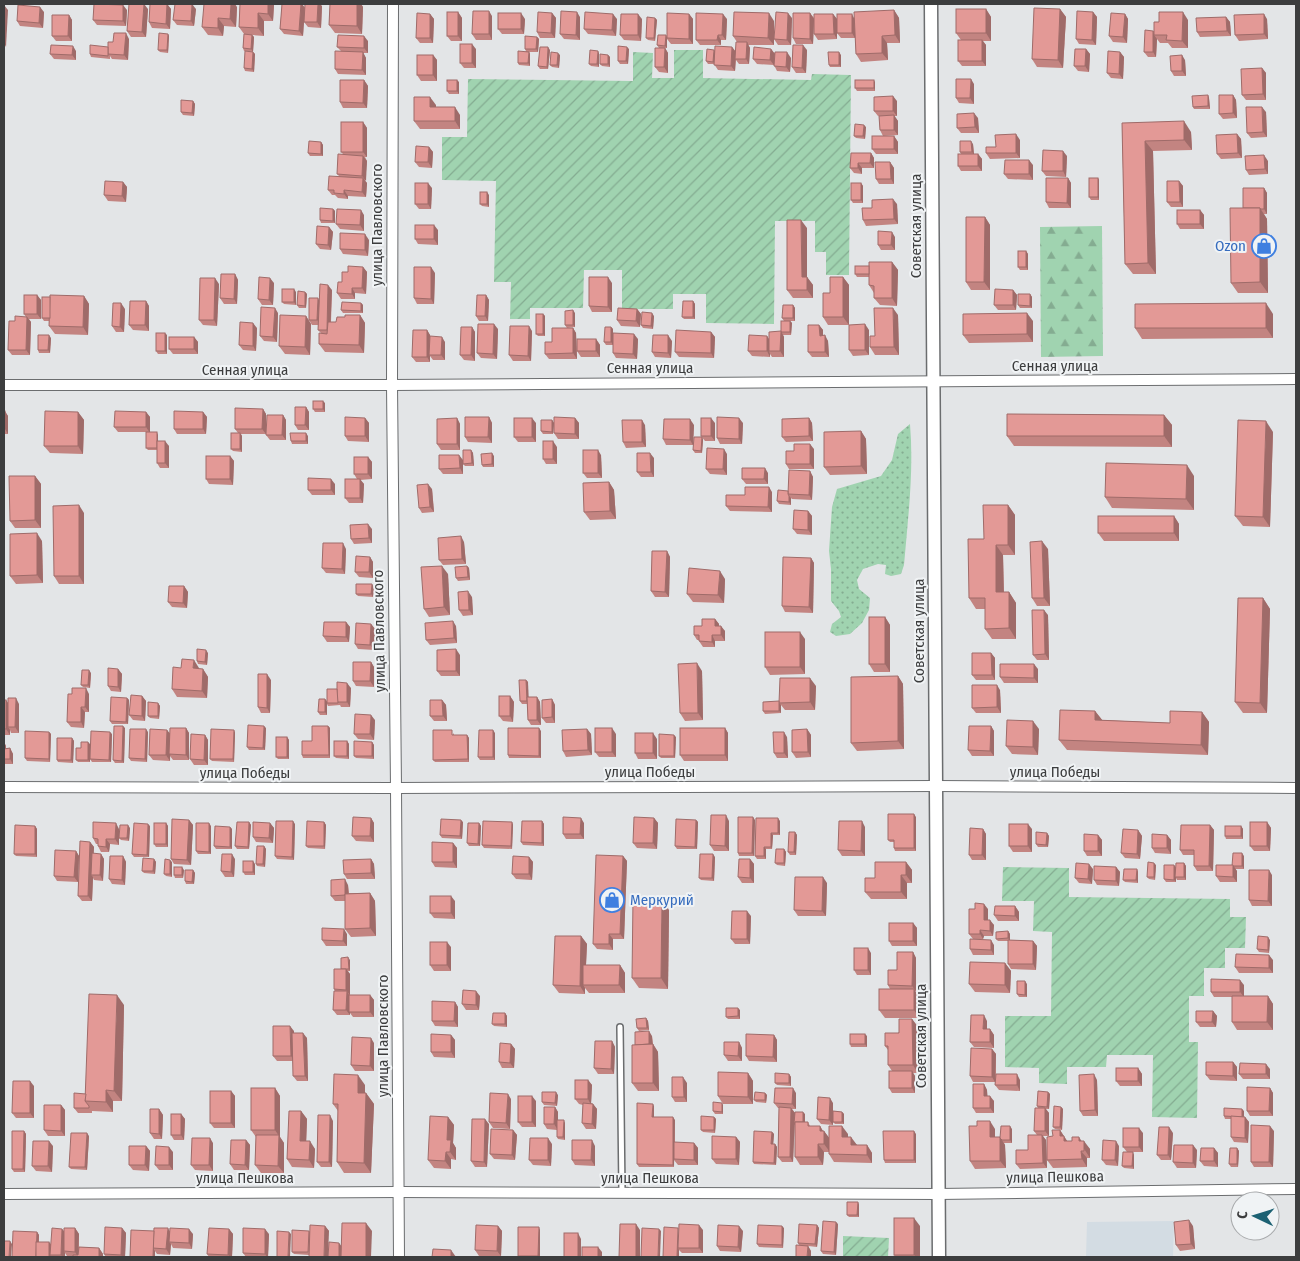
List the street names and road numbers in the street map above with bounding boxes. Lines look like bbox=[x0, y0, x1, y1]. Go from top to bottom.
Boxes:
street label: улица Павловского bbox=[368, 164, 386, 286]
street label: Советская улица bbox=[907, 174, 925, 278]
street label: Сенная улица bbox=[1012, 357, 1098, 375]
street label: Сенная улица bbox=[607, 359, 693, 377]
street label: Сенная улица bbox=[202, 361, 288, 379]
street label: улица Павловского bbox=[369, 569, 389, 692]
street label: Советская улица bbox=[910, 579, 928, 683]
street label: улица Победы bbox=[605, 763, 695, 781]
street label: улица Победы bbox=[1010, 763, 1100, 781]
street label: улица Победы bbox=[200, 764, 290, 782]
street label: улица Павловского bbox=[374, 975, 392, 1097]
street label: Советская улица bbox=[912, 984, 930, 1088]
street label: улица Пешкова bbox=[1006, 1167, 1104, 1187]
street label: улица Пешкова bbox=[196, 1169, 294, 1187]
street label: улица Пешкова bbox=[601, 1169, 699, 1187]

